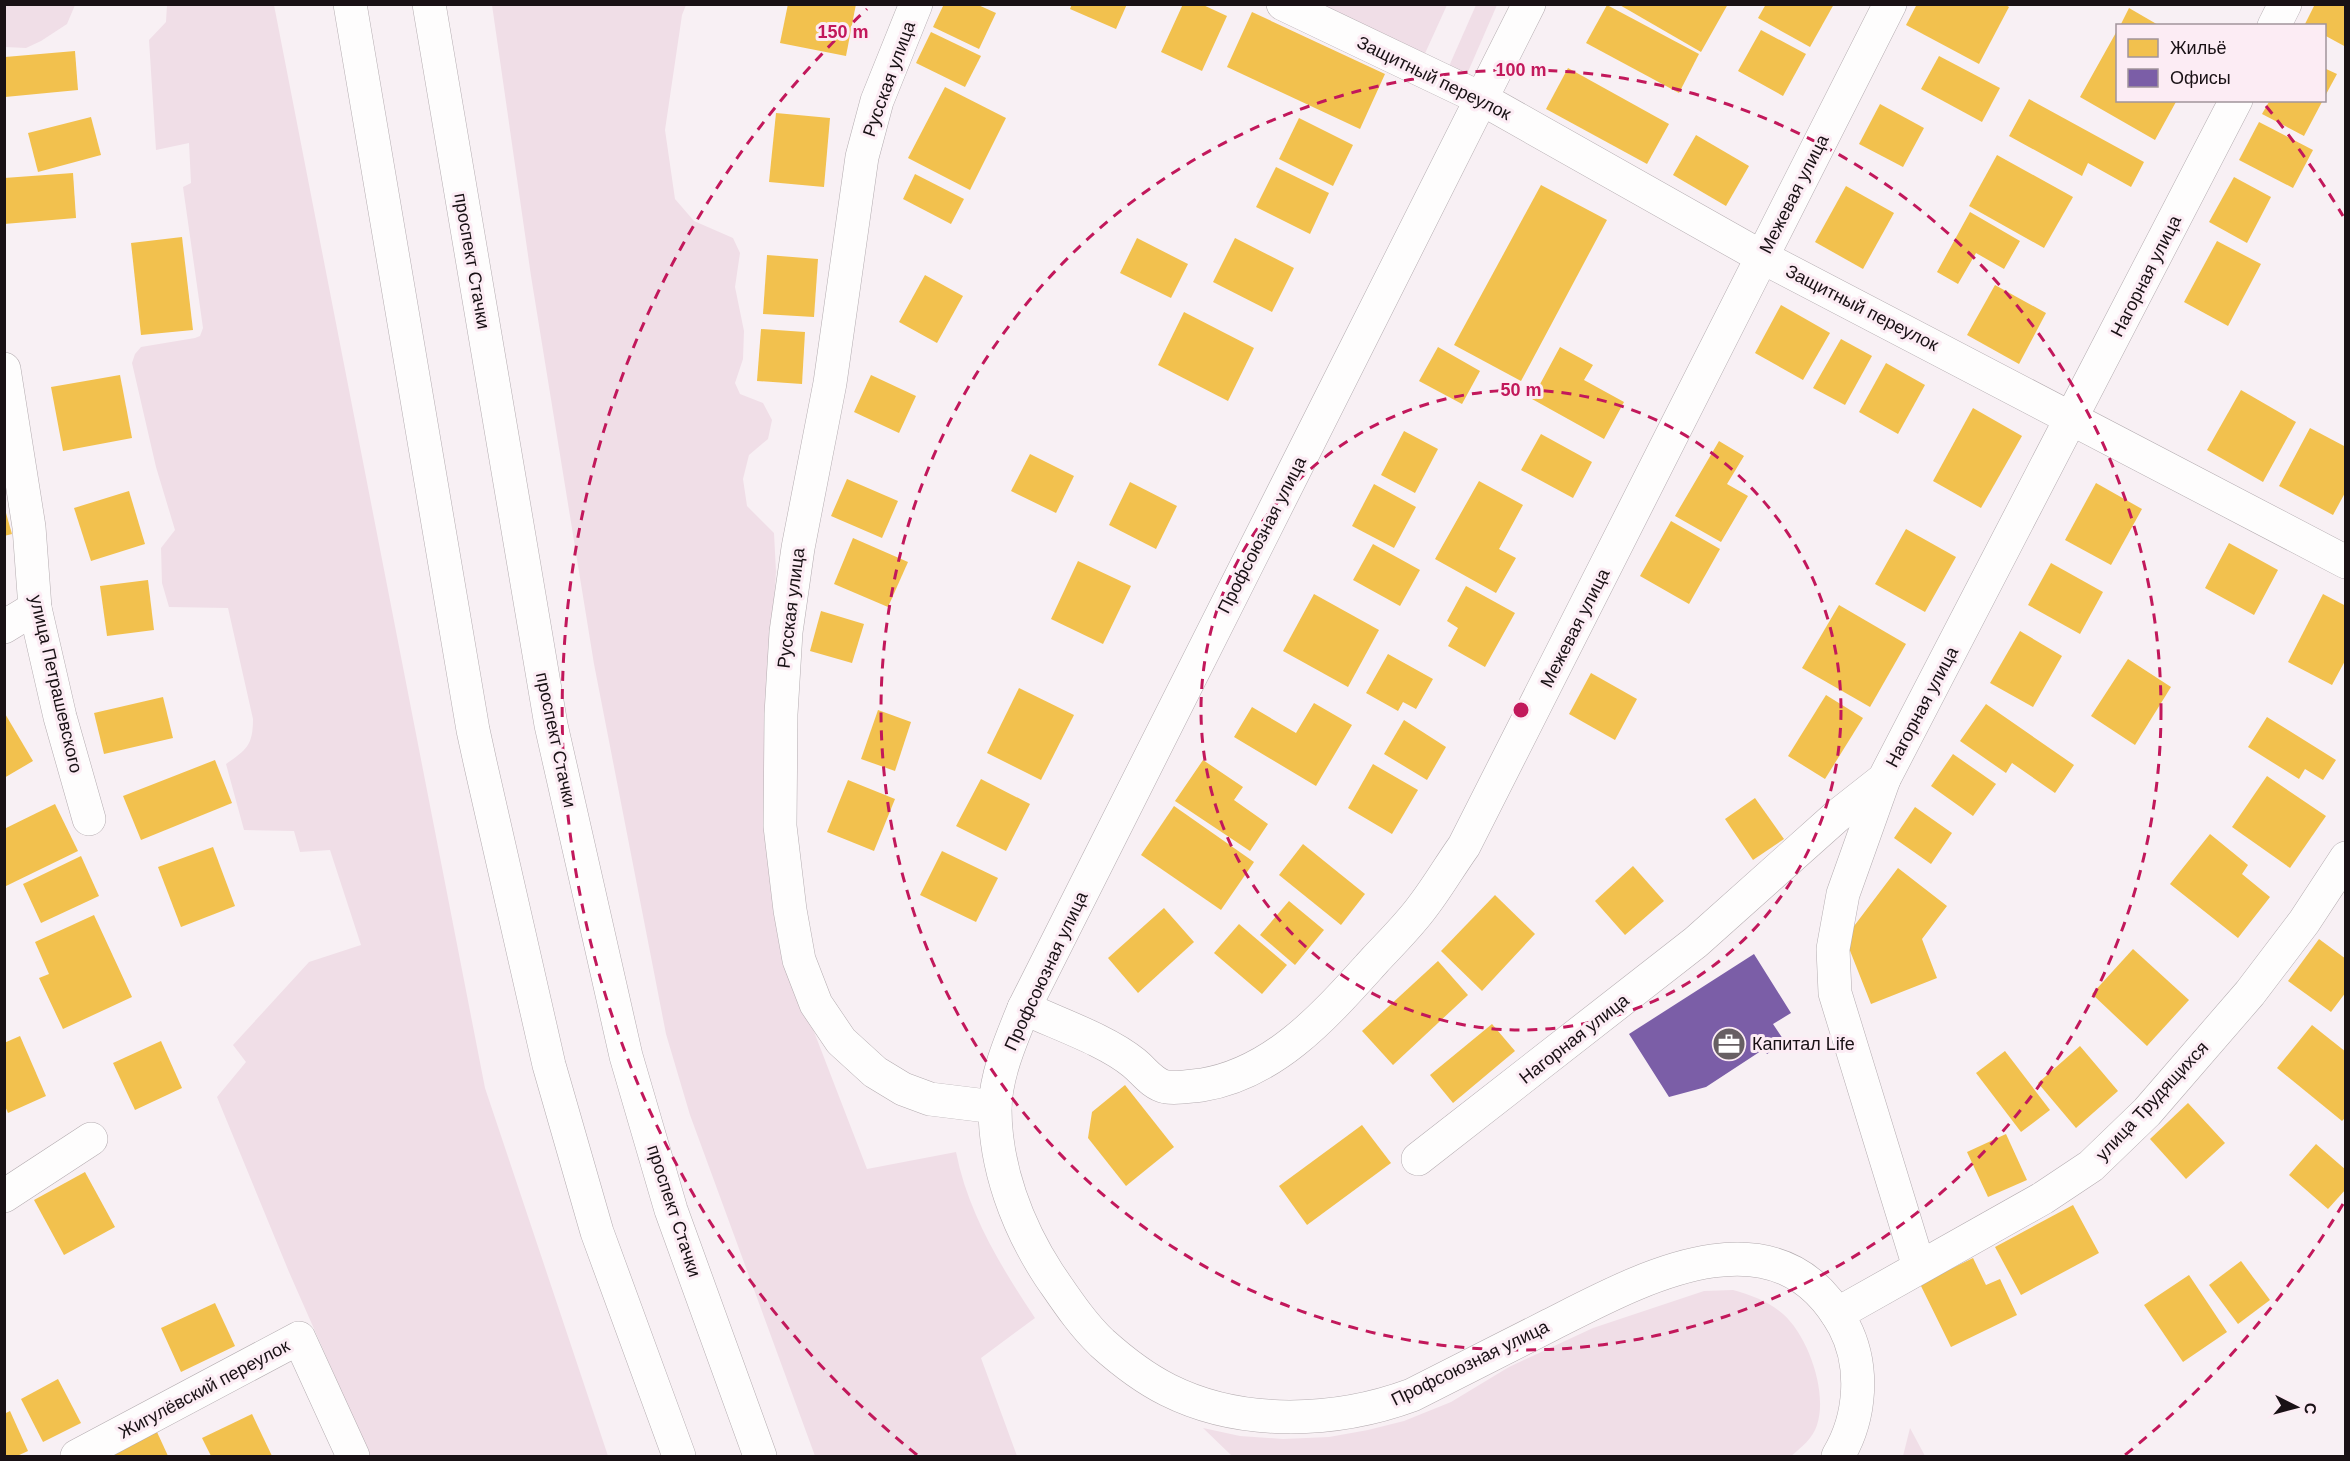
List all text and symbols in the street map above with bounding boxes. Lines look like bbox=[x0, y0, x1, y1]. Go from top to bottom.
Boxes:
street label: Русская улица bbox=[859, 18, 919, 139]
text: 150 m bbox=[817, 22, 869, 42]
legend bbox=[2116, 24, 2326, 102]
street label: Защитный переулок bbox=[1354, 32, 1514, 124]
text: Жильё bbox=[2170, 38, 2227, 58]
text: 100 m bbox=[1495, 60, 1547, 80]
text: Офисы bbox=[2170, 68, 2231, 88]
street label: Межевая улица bbox=[1755, 130, 1833, 257]
street label: проспект Стачки bbox=[450, 191, 494, 331]
street label: Нагорная улица bbox=[2107, 211, 2186, 340]
street label: Защитный переулок bbox=[1782, 261, 1942, 355]
text: 50 m bbox=[1500, 380, 1542, 400]
street label: Профсоюзная улица bbox=[1214, 453, 1311, 617]
street label: Русская улица bbox=[774, 546, 808, 669]
street label: Межевая улица bbox=[1536, 564, 1614, 691]
street label: улица Петрашевского bbox=[26, 593, 86, 775]
street label: Нагорная улица bbox=[1882, 643, 1963, 771]
street label: проспект Стачки bbox=[532, 671, 580, 809]
centre of rings bbox=[1511, 700, 1531, 720]
street label: Профсоюзная улица bbox=[1000, 888, 1092, 1054]
street label: Нагорная улица bbox=[1515, 989, 1633, 1088]
office icon: Капитал Life bbox=[1711, 1026, 1747, 1062]
place label: Капитал Life bbox=[1752, 1034, 1855, 1054]
street label: улица Трудящихся bbox=[2092, 1037, 2212, 1165]
street label: проспект Стачки bbox=[643, 1142, 705, 1280]
street label: Профсоюзная улица bbox=[1388, 1316, 1553, 1410]
street label: Жигулёвский переулок bbox=[115, 1335, 293, 1443]
north arrow bbox=[2266, 1377, 2326, 1437]
text: С bbox=[2301, 1402, 2319, 1416]

